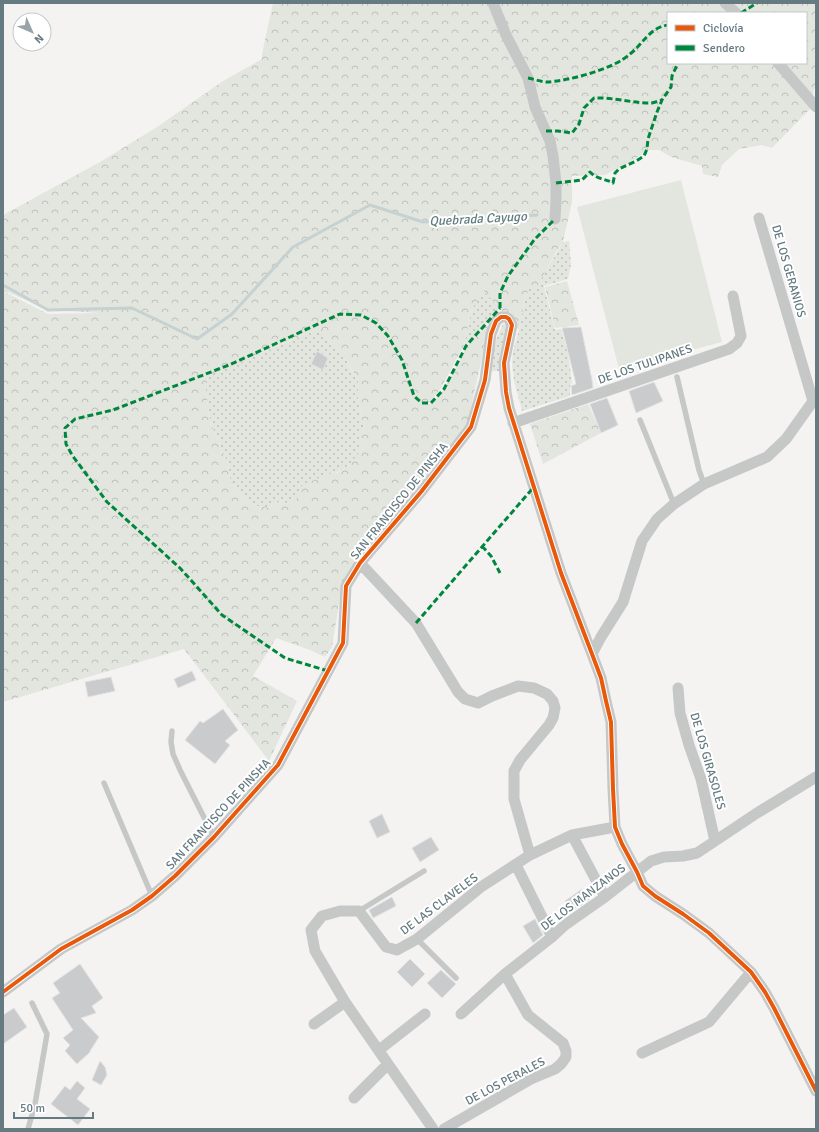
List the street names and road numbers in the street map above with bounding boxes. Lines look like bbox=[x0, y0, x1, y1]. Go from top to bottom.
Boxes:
street label: DE LOS GERANIOS bbox=[768, 223, 809, 319]
street label: DE LOS TULIPANES bbox=[596, 341, 695, 388]
street label: SAN FRANCISCO DE PINSHA bbox=[347, 439, 452, 563]
street label: DE LOS GIRASOLES bbox=[686, 711, 729, 812]
street label: SAN FRANCISCO DE PINSHA bbox=[163, 755, 274, 873]
street label: DE LOS MANZANOS bbox=[538, 860, 629, 934]
street label: DE LAS CLAVELES bbox=[397, 870, 481, 938]
street label: DE LOS PERALES bbox=[463, 1054, 548, 1109]

